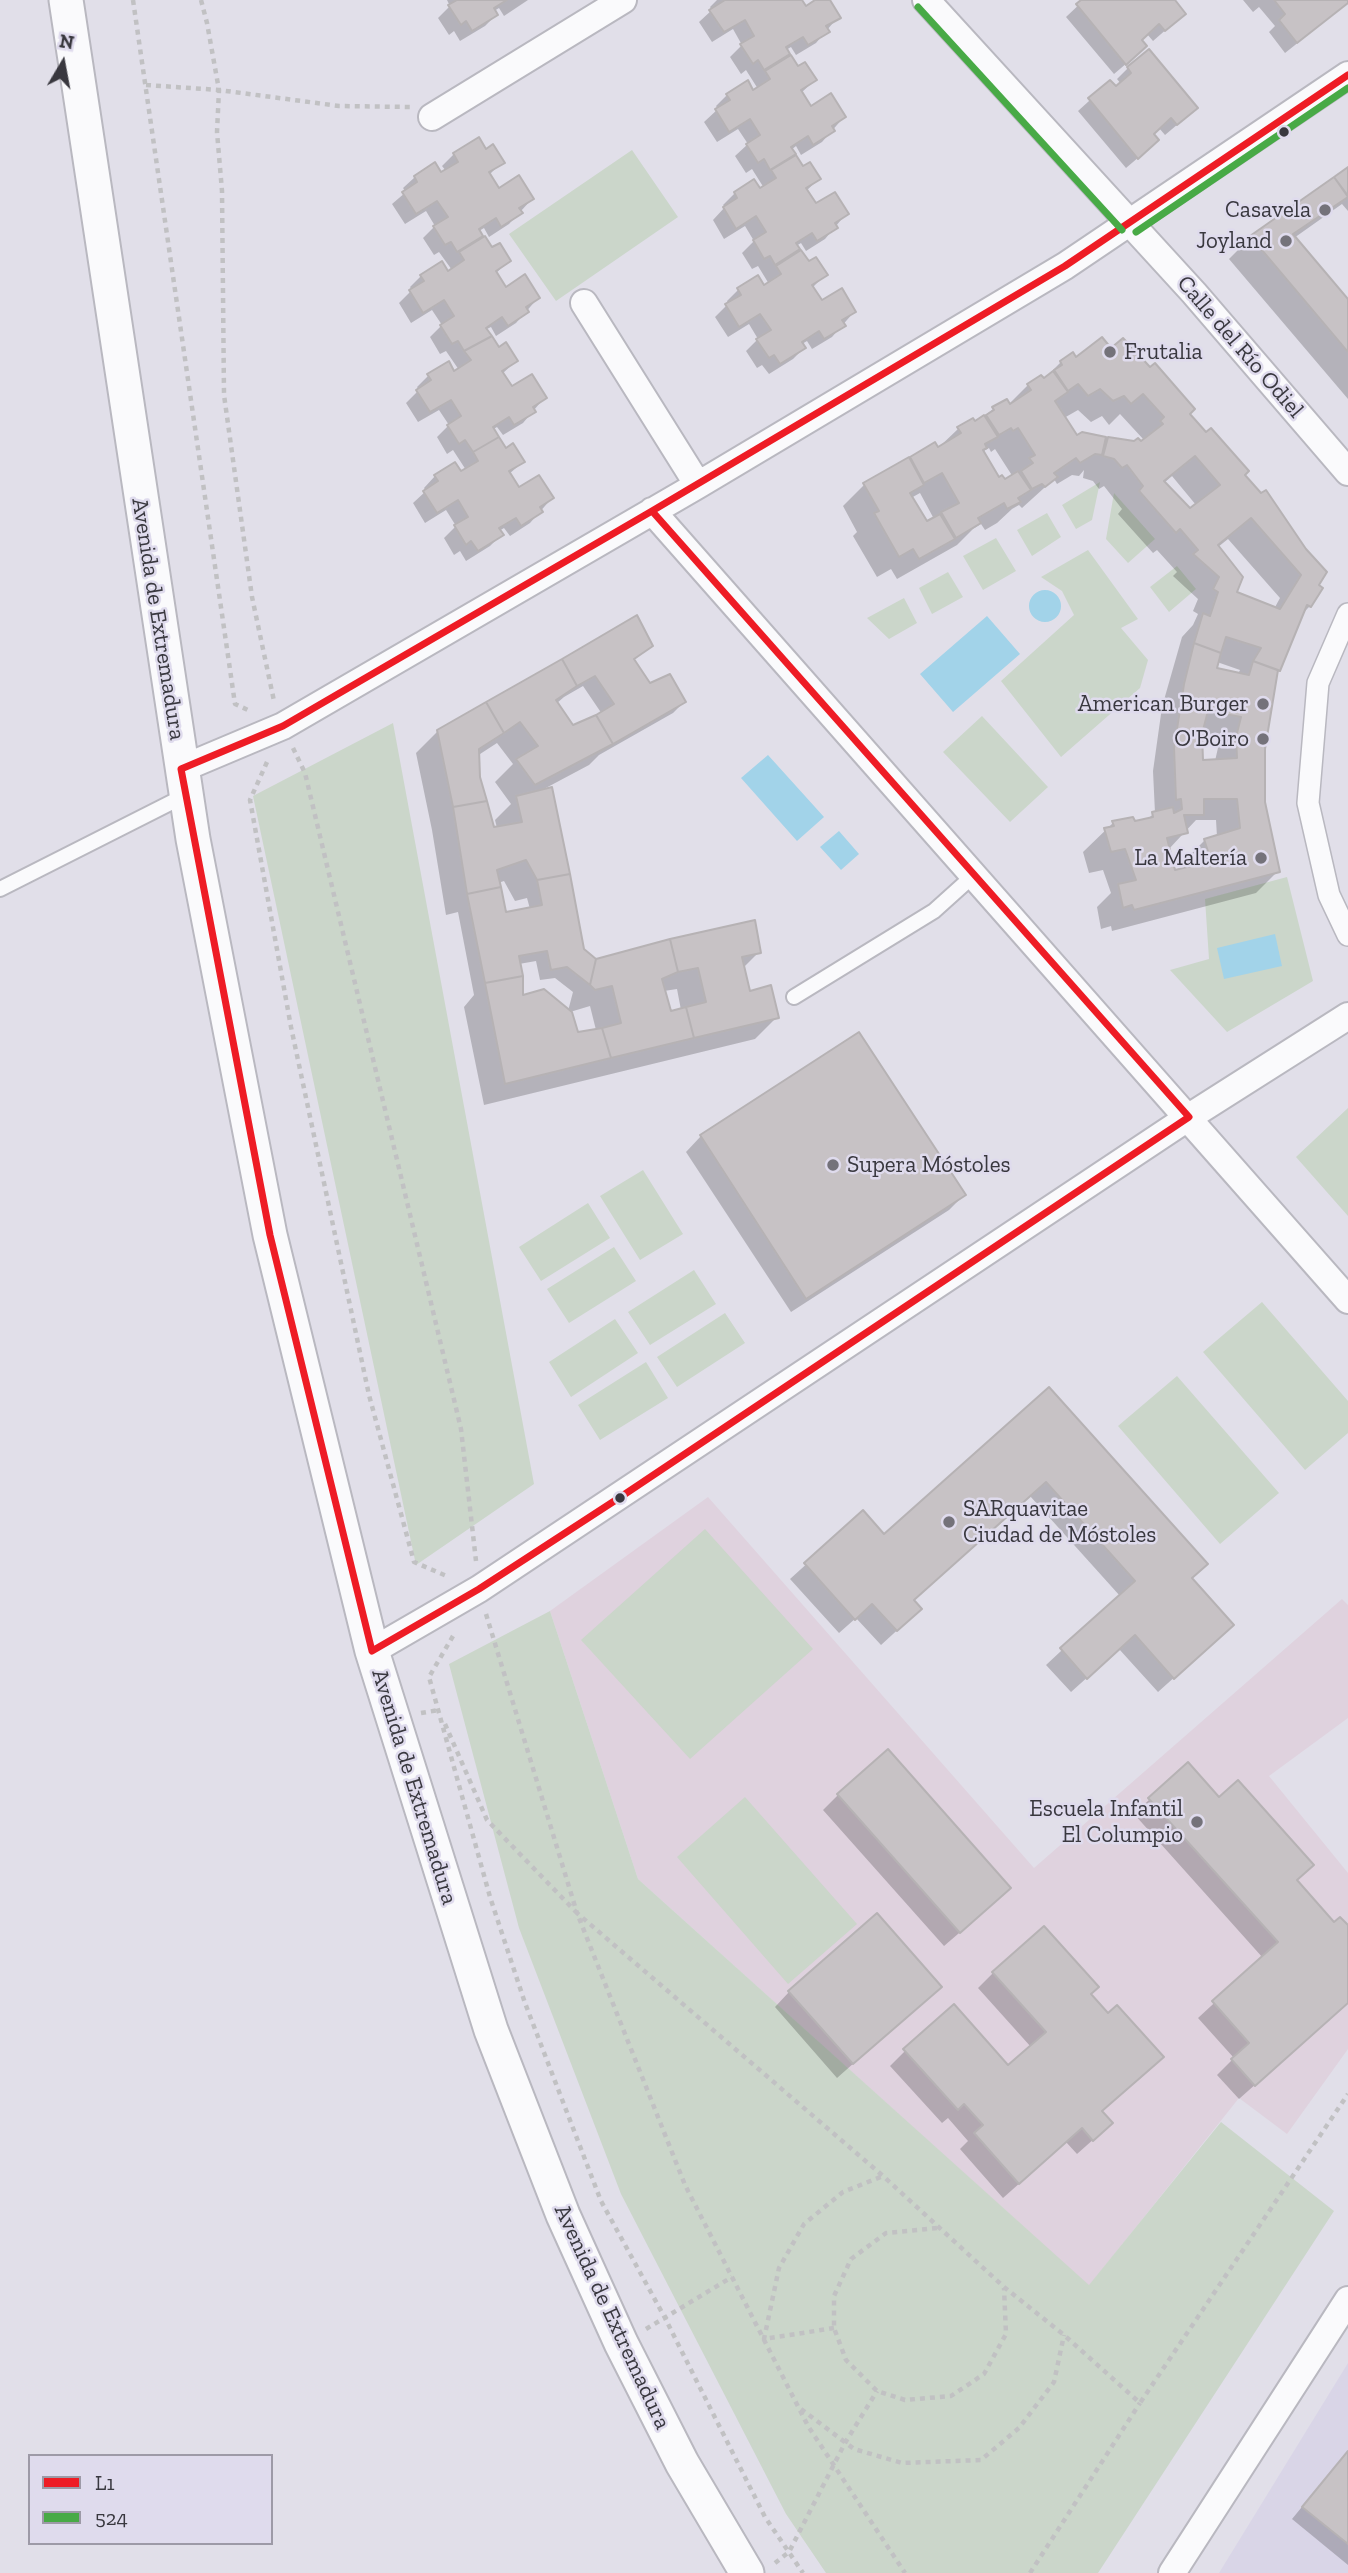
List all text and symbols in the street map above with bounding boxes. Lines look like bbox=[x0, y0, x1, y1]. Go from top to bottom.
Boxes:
north arrow bbox=[28, 28, 98, 98]
text: N bbox=[58, 29, 76, 54]
unlabelled marker bbox=[1277, 125, 1291, 139]
place label: Casavela bbox=[1225, 196, 1311, 224]
marker: Casavela bbox=[1317, 202, 1333, 218]
place label: Joyland bbox=[1196, 227, 1272, 255]
marker: Joyland bbox=[1278, 233, 1294, 249]
street label: Calle del Río Odiel bbox=[1171, 270, 1309, 424]
place label: Frutalia bbox=[1124, 338, 1203, 366]
marker: Frutalia bbox=[1102, 344, 1118, 360]
street label: Avenida de Extremadura bbox=[125, 496, 191, 742]
place label: American Burger bbox=[1078, 690, 1249, 718]
marker: American Burger bbox=[1255, 696, 1271, 712]
place label: O'Boiro bbox=[1174, 725, 1249, 753]
marker: O'Boiro bbox=[1255, 731, 1271, 747]
place label: La Maltería bbox=[1134, 844, 1247, 872]
marker: La Maltería bbox=[1253, 850, 1269, 866]
place label: Supera Móstoles bbox=[847, 1151, 1011, 1179]
marker: Supera Móstoles bbox=[825, 1157, 841, 1173]
unlabelled marker bbox=[613, 1491, 627, 1505]
place label: SARquavitae Ciudad de Móstoles bbox=[963, 1495, 1156, 1549]
marker: SARquavitae Ciudad de Móstoles bbox=[941, 1514, 957, 1530]
street label: Avenida de Extremadura bbox=[365, 1666, 463, 1908]
place label: Escuela Infantil El Columpio bbox=[1029, 1795, 1183, 1849]
marker: Escuela Infantil El Columpio bbox=[1189, 1814, 1205, 1830]
street label: Avenida de Extremadura bbox=[548, 2200, 676, 2434]
legend bbox=[28, 2454, 273, 2545]
text: L1 bbox=[95, 2470, 115, 2495]
text: 524 bbox=[95, 2505, 128, 2530]

